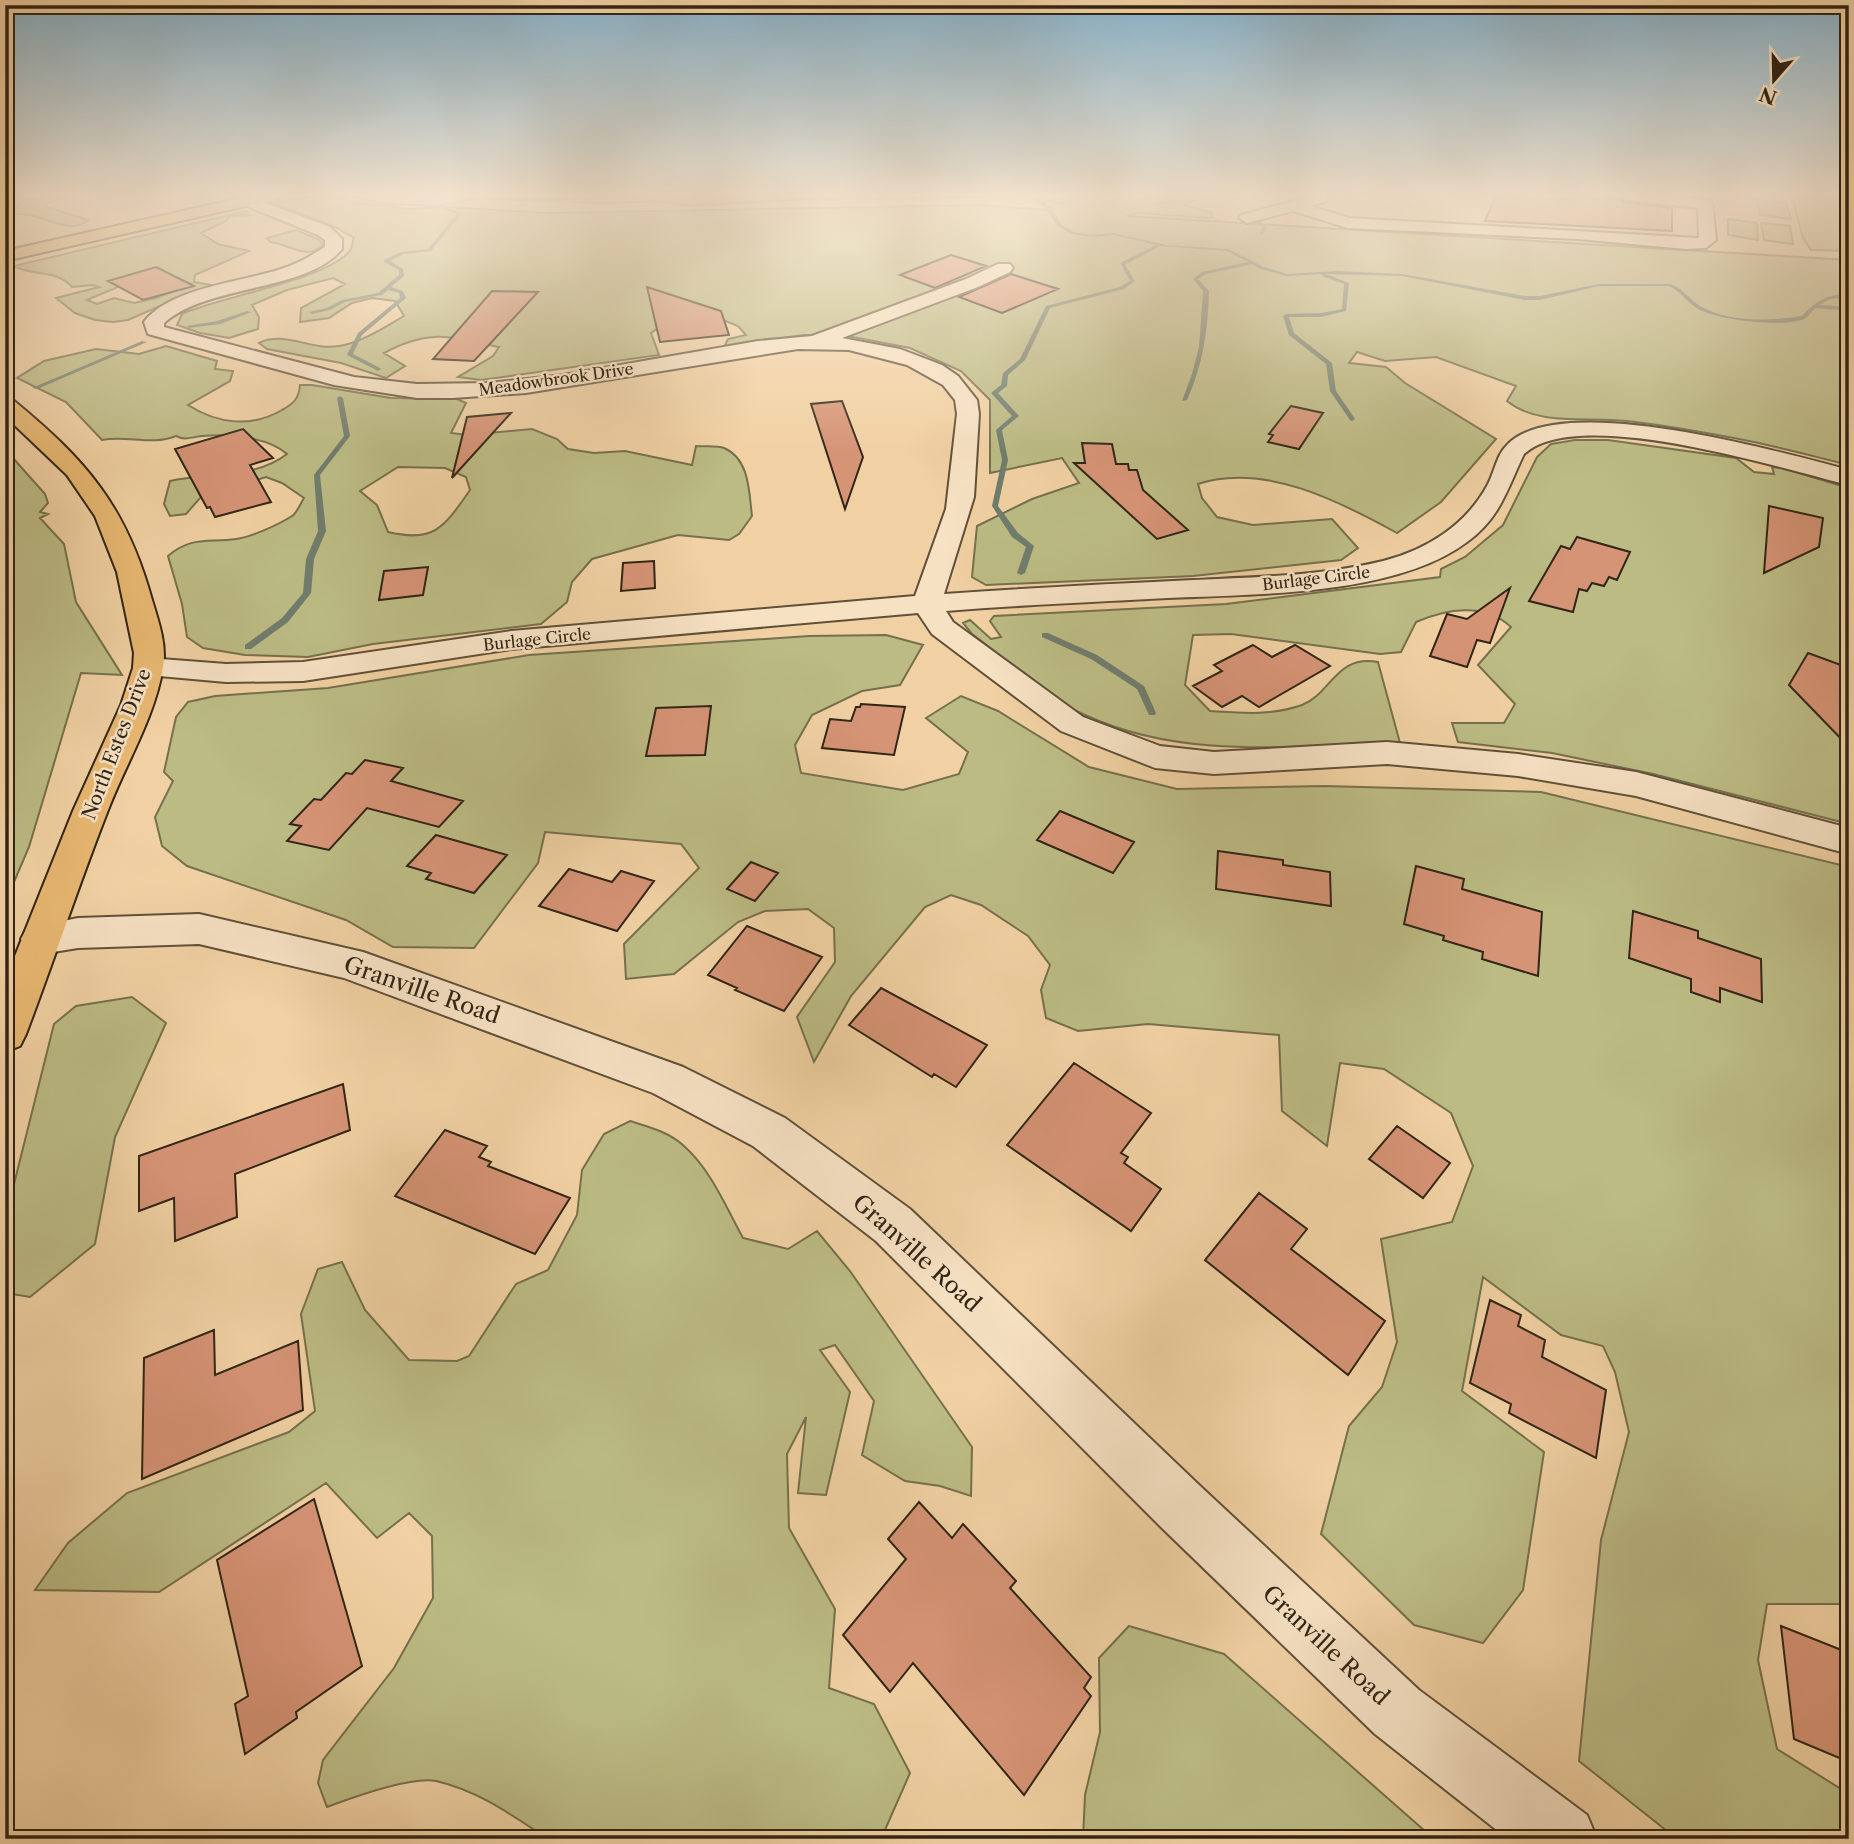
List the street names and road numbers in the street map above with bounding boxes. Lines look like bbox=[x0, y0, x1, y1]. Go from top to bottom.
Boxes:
street label: Meadowbrook Drive bbox=[477, 358, 635, 400]
street label: Burlage Circle bbox=[1261, 561, 1371, 595]
street label: Burlage Circle bbox=[482, 623, 592, 655]
street label: North Estes Drive bbox=[77, 665, 156, 823]
street label: Granville Road bbox=[340, 950, 504, 1030]
street label: Granville Road bbox=[847, 1188, 987, 1318]
street label: Granville Road bbox=[1257, 1579, 1395, 1711]

